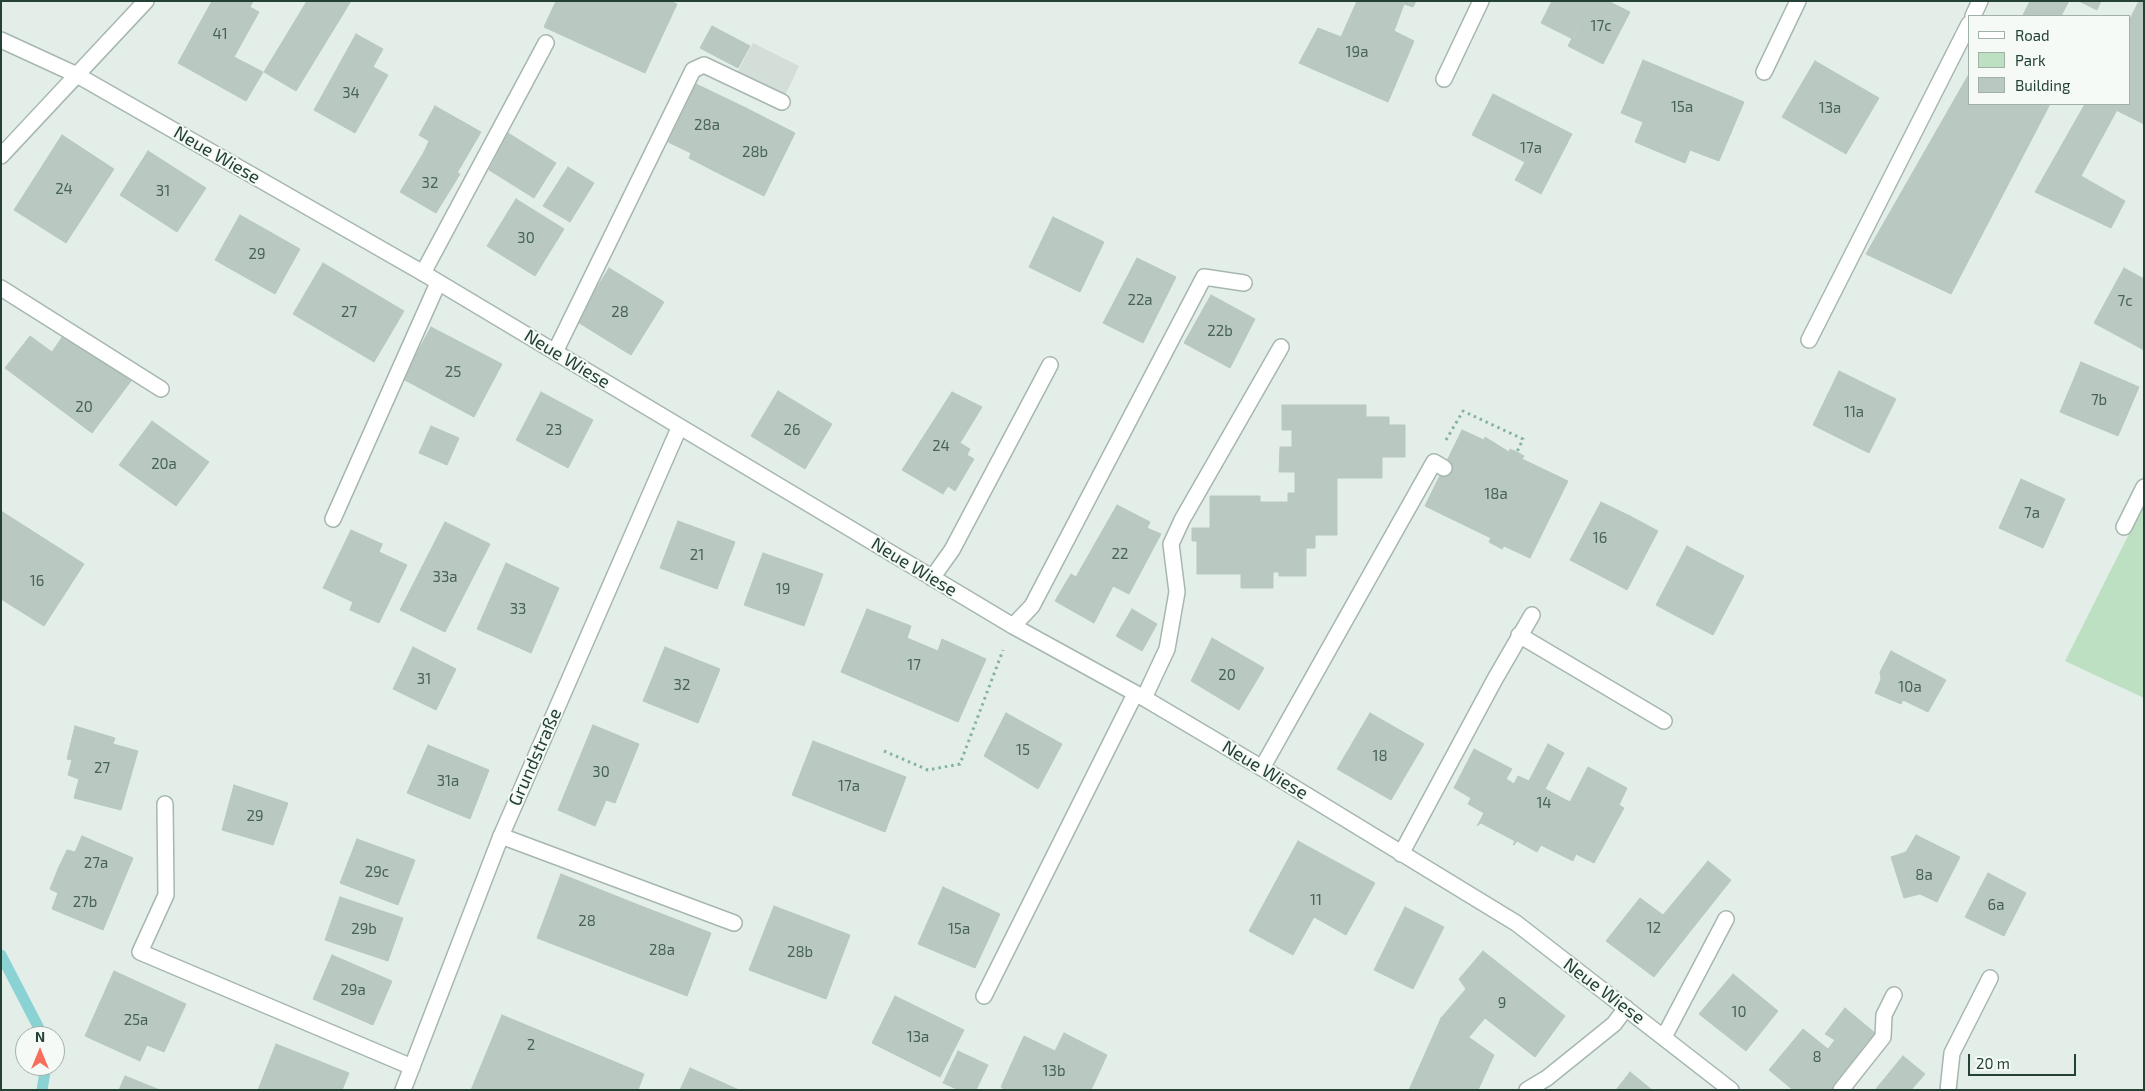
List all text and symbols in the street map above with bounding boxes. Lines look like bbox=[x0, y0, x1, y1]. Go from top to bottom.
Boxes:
legend bbox=[1968, 15, 2130, 105]
house number: 17c bbox=[1591, 17, 1611, 35]
house number: 41 bbox=[212, 25, 228, 43]
text: Road bbox=[2015, 26, 2050, 44]
house number: 19a bbox=[1346, 43, 1368, 61]
text: Park bbox=[2015, 51, 2046, 69]
text: Building bbox=[2015, 76, 2070, 94]
house number: 34 bbox=[342, 84, 360, 102]
house number: 15a bbox=[1671, 98, 1693, 116]
house number: 13a bbox=[1819, 99, 1841, 117]
house number: 28a bbox=[694, 116, 720, 134]
street label: Neue Wiese bbox=[170, 122, 264, 188]
house number: 17a bbox=[1520, 139, 1542, 157]
house number: 28b bbox=[742, 143, 768, 161]
house number: 32 bbox=[422, 174, 438, 192]
house number: 24 bbox=[55, 180, 73, 198]
house number: 31 bbox=[156, 182, 170, 200]
house number: 30 bbox=[517, 229, 535, 247]
house number: 29 bbox=[248, 245, 266, 263]
house number: 22a bbox=[1127, 291, 1153, 309]
house number: 7c bbox=[2117, 292, 2133, 310]
house number: 27 bbox=[341, 303, 357, 321]
house number: 28 bbox=[611, 303, 629, 321]
house number: 22b bbox=[1207, 322, 1233, 340]
street label: Neue Wiese bbox=[520, 325, 614, 393]
house number: 25 bbox=[445, 363, 461, 381]
house number: 7b bbox=[2091, 391, 2107, 409]
house number: 20 bbox=[75, 398, 93, 416]
house number: 11a bbox=[1844, 403, 1864, 421]
house number: 23 bbox=[546, 421, 562, 439]
house number: 26 bbox=[783, 421, 801, 439]
house number: 24 bbox=[932, 437, 950, 455]
house number: 20a bbox=[151, 455, 177, 473]
house number: 18a bbox=[1484, 485, 1508, 503]
house number: 7a bbox=[2024, 504, 2040, 522]
house number: 16 bbox=[1593, 529, 1607, 547]
street label: Neue Wiese bbox=[867, 533, 961, 601]
house number: 22 bbox=[1112, 545, 1128, 563]
house number: 21 bbox=[690, 546, 704, 564]
house number: 33a bbox=[433, 568, 457, 586]
house number: 16 bbox=[30, 572, 44, 590]
house number: 19 bbox=[776, 580, 790, 598]
house number: 33 bbox=[510, 600, 526, 618]
house number: 17 bbox=[907, 656, 921, 674]
house number: 20 bbox=[1218, 666, 1236, 684]
house number: 31 bbox=[417, 670, 431, 688]
house number: 32 bbox=[674, 676, 690, 694]
house number: 10a bbox=[1898, 678, 1922, 696]
street label: Grundstraße bbox=[504, 705, 566, 809]
street label: Neue Wiese bbox=[1218, 736, 1312, 804]
house number: 15 bbox=[1016, 741, 1030, 759]
house number: 18 bbox=[1372, 747, 1388, 765]
house number: 27 bbox=[94, 759, 110, 777]
house number: 30 bbox=[592, 763, 610, 781]
house number: 31a bbox=[437, 772, 459, 790]
house number: 17a bbox=[838, 777, 860, 795]
house number: 14 bbox=[1536, 794, 1552, 812]
house number: 29 bbox=[246, 807, 264, 825]
house number: 27a bbox=[84, 854, 108, 872]
house number: 29c bbox=[365, 863, 389, 881]
house number: 8a bbox=[1915, 866, 1933, 884]
house number: 11 bbox=[1310, 891, 1322, 909]
house number: 27b bbox=[73, 893, 97, 911]
house number: 6a bbox=[1988, 896, 2004, 914]
house number: 28 bbox=[578, 912, 596, 930]
house number: 12 bbox=[1647, 919, 1661, 937]
house number: 29b bbox=[351, 920, 377, 938]
house number: 15a bbox=[948, 920, 970, 938]
house number: 28a bbox=[649, 941, 675, 959]
house number: 28b bbox=[787, 943, 813, 961]
street label: Neue Wiese bbox=[1559, 953, 1649, 1029]
house number: 29a bbox=[340, 981, 366, 999]
house number: 9 bbox=[1498, 994, 1506, 1012]
house number: 10 bbox=[1731, 1003, 1747, 1021]
house number: 25a bbox=[124, 1011, 148, 1029]
north arrow bbox=[15, 1026, 65, 1076]
text: N bbox=[35, 1028, 45, 1045]
house number: 13a bbox=[907, 1028, 929, 1046]
house number: 2 bbox=[527, 1036, 535, 1054]
scale bar bbox=[1970, 1044, 2078, 1076]
house number: 8 bbox=[1812, 1048, 1822, 1066]
text: 20 m bbox=[1976, 1054, 2010, 1072]
house number: 13b bbox=[1043, 1062, 1065, 1080]

